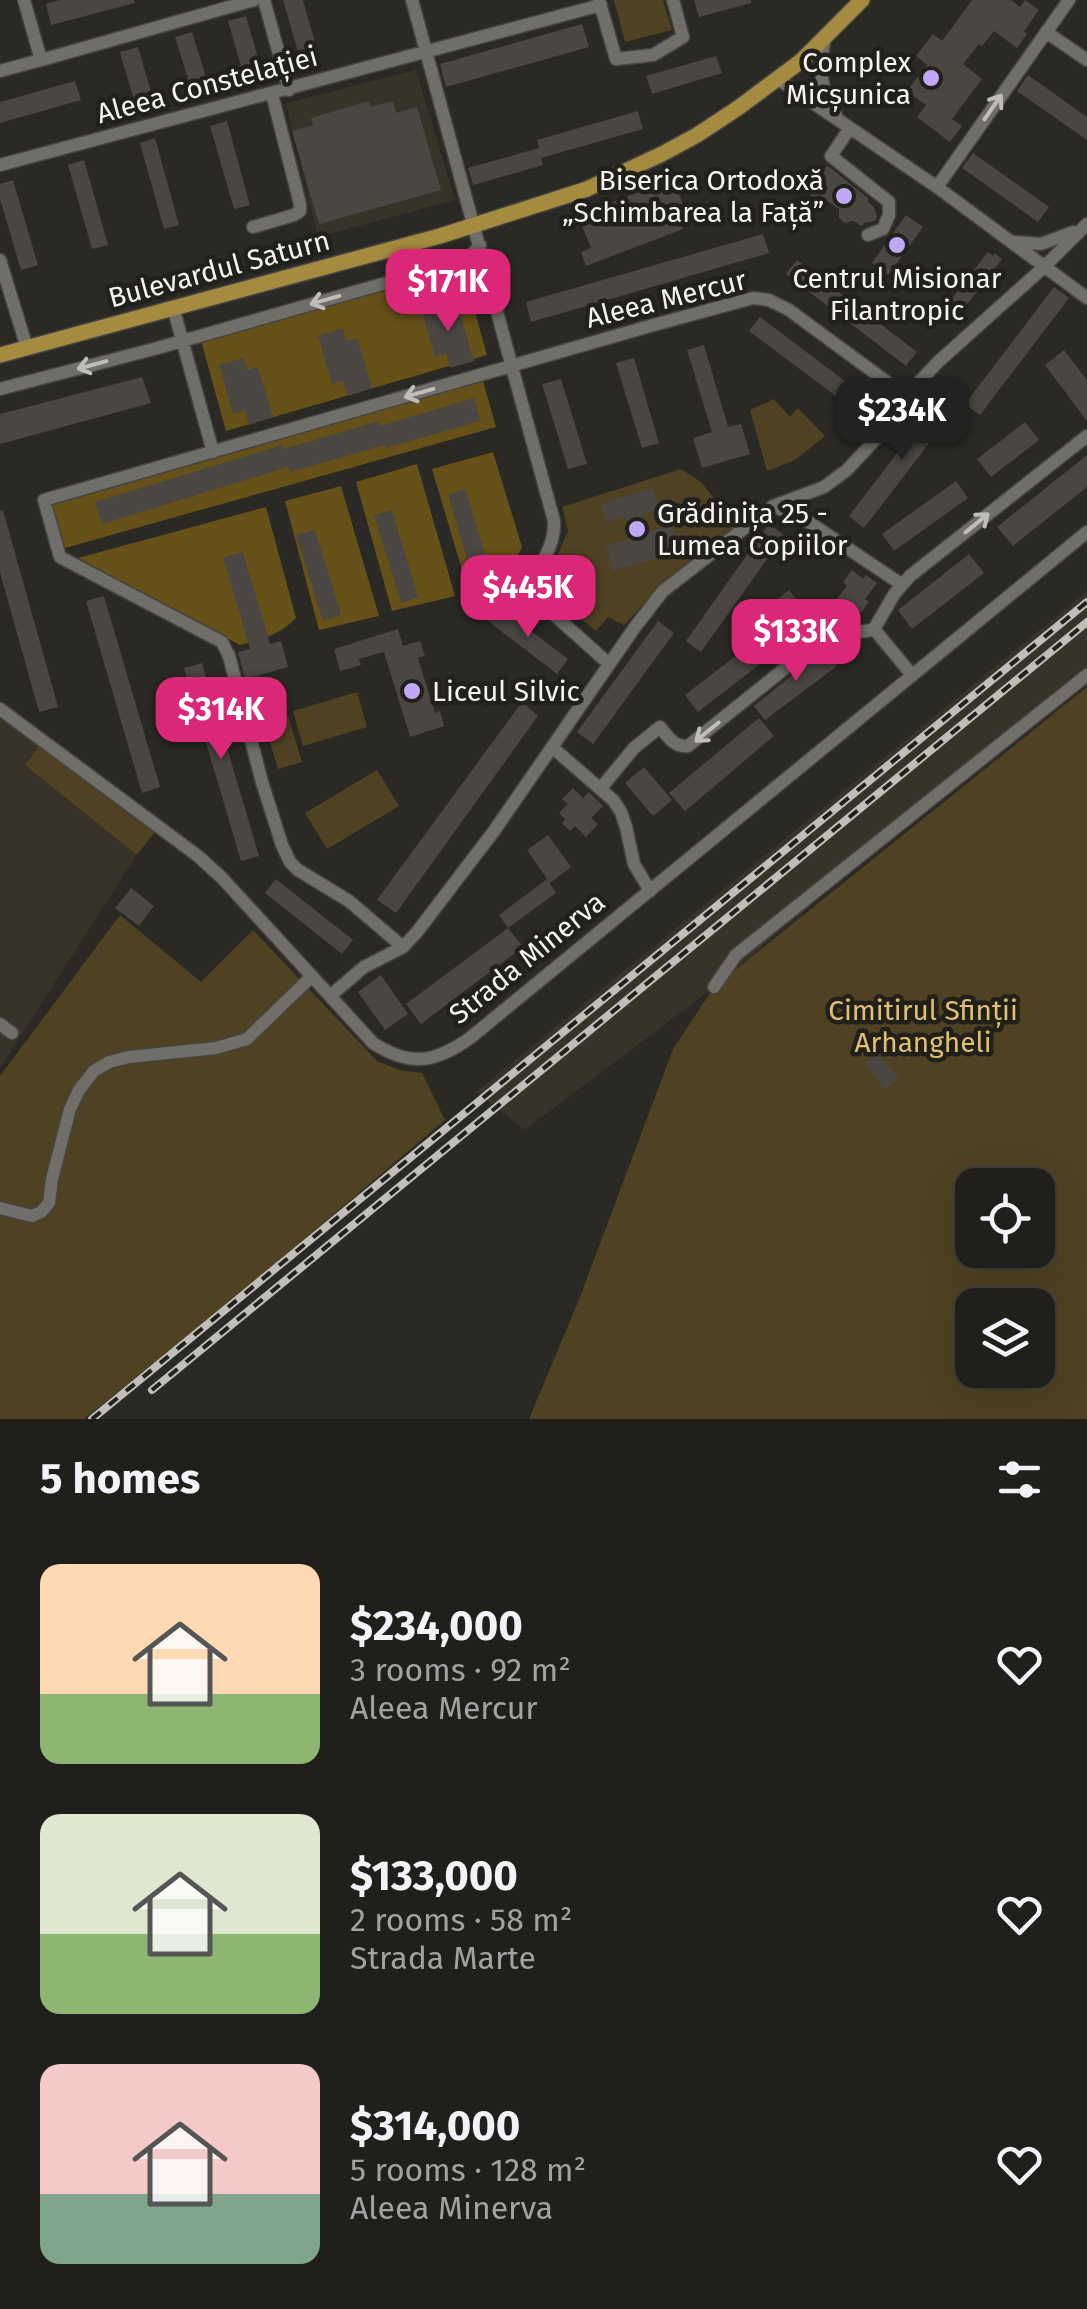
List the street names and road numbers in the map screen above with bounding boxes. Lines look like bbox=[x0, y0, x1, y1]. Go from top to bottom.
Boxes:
street label: Aleea Constelației bbox=[93, 40, 321, 131]
street label: Bulevardul Saturn bbox=[105, 224, 333, 314]
street label: Aleea Mercur bbox=[582, 263, 750, 335]
street label: Strada Minerva bbox=[443, 885, 611, 1031]

